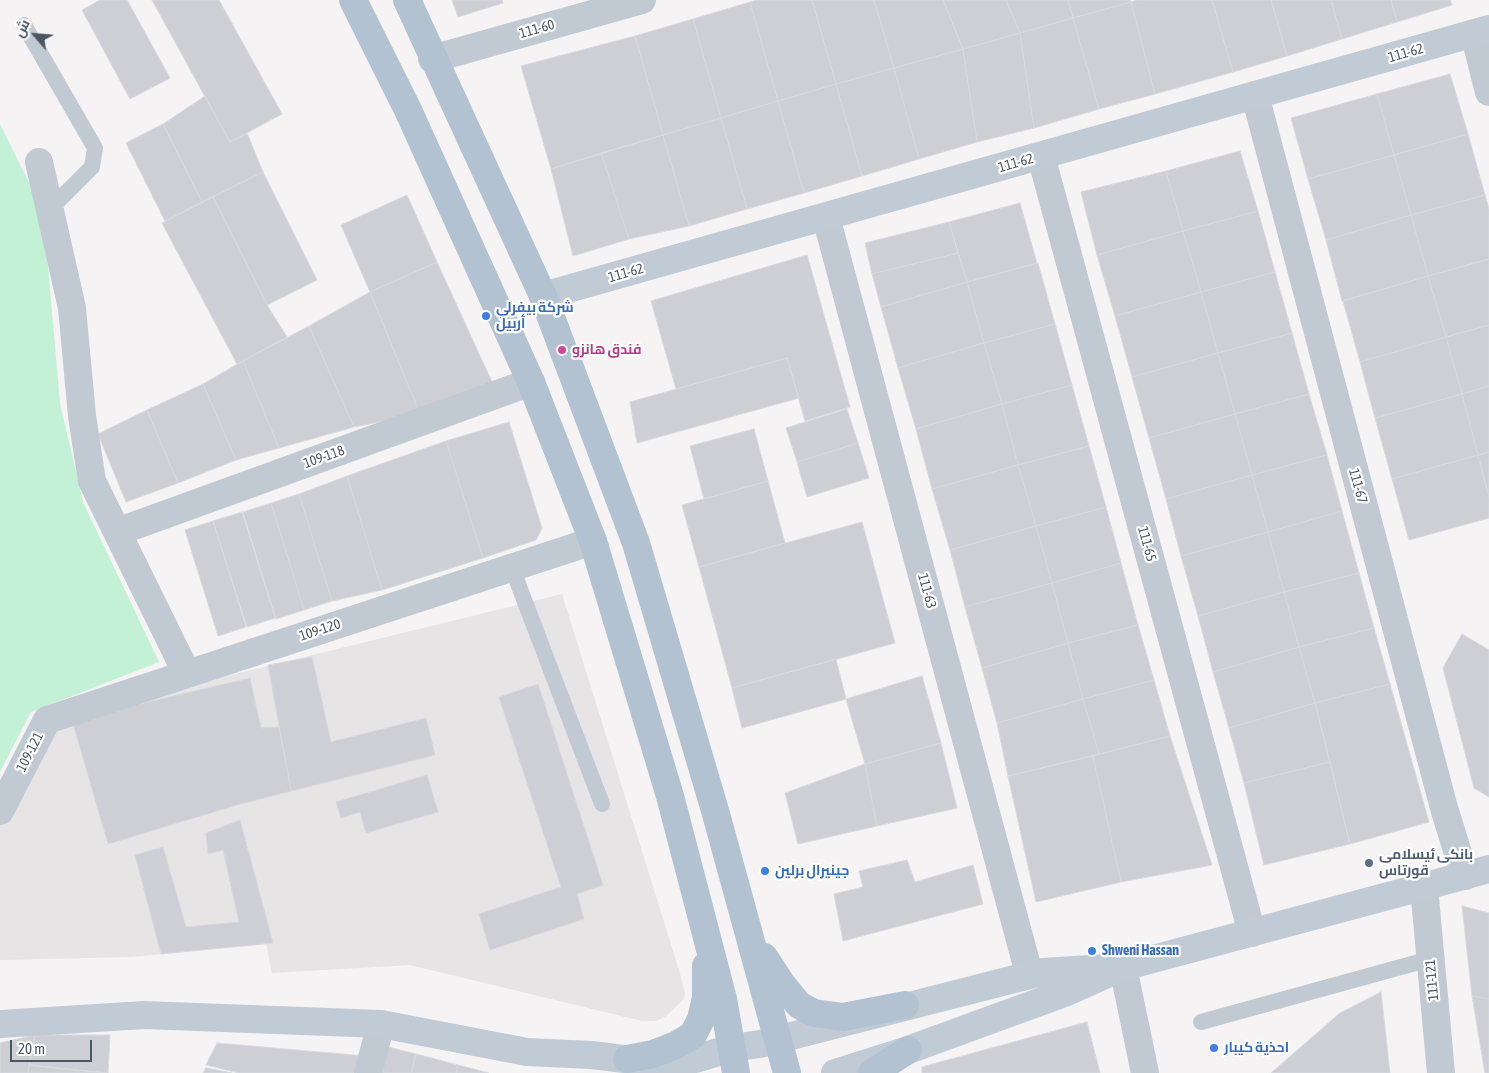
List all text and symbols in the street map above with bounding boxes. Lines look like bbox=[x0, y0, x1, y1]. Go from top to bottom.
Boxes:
north arrow bbox=[10, 10, 60, 60]
street label: 111-60 bbox=[518, 16, 556, 42]
text: ش bbox=[10, 17, 33, 40]
street label: 111-62 bbox=[1387, 40, 1425, 66]
street label: 111-62 bbox=[997, 150, 1035, 176]
street label: 111-62 bbox=[607, 260, 645, 286]
place label: شركة بيفرلي أربيل bbox=[496, 300, 574, 332]
marker: شركة بيفرلي أربيل bbox=[480, 310, 492, 322]
place label: فندق هانزو bbox=[572, 342, 642, 358]
marker: فندق هانزو bbox=[556, 344, 568, 356]
street label: 109-118 bbox=[301, 442, 347, 472]
street label: 111-67 bbox=[1345, 467, 1371, 505]
street label: 111-65 bbox=[1134, 525, 1160, 563]
street label: 111-63 bbox=[914, 572, 940, 610]
street label: 109-120 bbox=[297, 615, 343, 645]
street label: 109-121 bbox=[13, 729, 47, 775]
place label: بانکی ئیسلامی قورتاس bbox=[1379, 847, 1473, 880]
marker: بانکی ئیسلامی قورتاس bbox=[1363, 857, 1375, 869]
place label: جينيرال برلين bbox=[775, 863, 849, 879]
marker: جينيرال برلين bbox=[759, 865, 771, 877]
place label: Shweni Hassan bbox=[1102, 943, 1179, 959]
marker: Shweni Hassan bbox=[1086, 945, 1098, 957]
street label: 111-121 bbox=[1422, 959, 1442, 1001]
scale bar bbox=[12, 1030, 95, 1062]
text: 20 m bbox=[18, 1040, 45, 1057]
place label: احذية كيبار bbox=[1224, 1040, 1289, 1056]
marker: احذية كيبار bbox=[1208, 1042, 1220, 1054]

